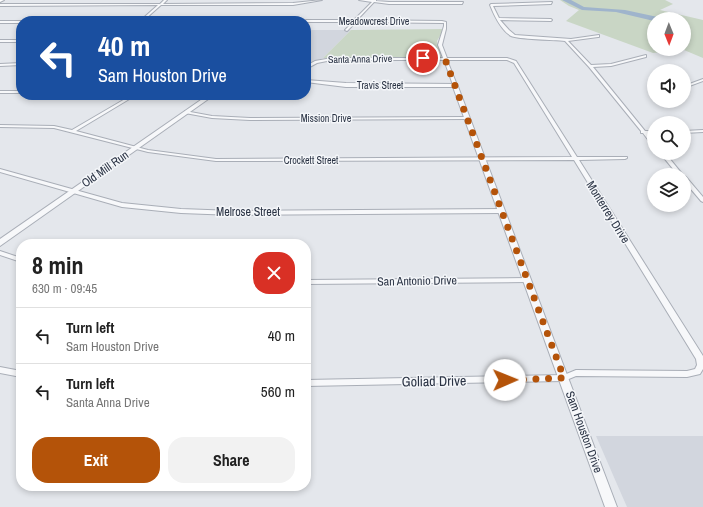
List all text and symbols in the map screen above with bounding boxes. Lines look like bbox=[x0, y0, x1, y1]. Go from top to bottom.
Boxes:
north arrow bbox=[647, 12, 691, 56]
map controls bbox=[647, 12, 691, 212]
street label: Meadowcrest Drive bbox=[339, 15, 410, 28]
text: 40 m bbox=[98, 27, 150, 65]
icon: left bbox=[32, 32, 84, 84]
pin bbox=[406, 41, 440, 75]
icon: arrive bbox=[412, 47, 434, 69]
street label: Santa Anna Drive bbox=[328, 52, 393, 66]
text: Sam Houston Drive bbox=[98, 63, 227, 88]
button: sound bbox=[647, 64, 691, 108]
street label: Travis Street bbox=[357, 79, 404, 92]
street label: Mission Drive bbox=[301, 112, 352, 125]
button: search bbox=[647, 116, 691, 160]
street label: Old Mill Run bbox=[78, 147, 132, 191]
street label: Crockett Street bbox=[284, 154, 339, 167]
button: layers bbox=[647, 168, 691, 212]
street label: Monterrey Drive bbox=[583, 178, 633, 246]
street label: Melrose Street bbox=[216, 204, 280, 220]
text: 8 min bbox=[32, 249, 83, 281]
button: close bbox=[253, 252, 295, 294]
street label: San Antonio Drive bbox=[377, 272, 457, 290]
text: 630 m · 09:45 bbox=[32, 280, 97, 297]
text: Turn left bbox=[66, 317, 114, 338]
icon: left bbox=[32, 325, 54, 347]
text: 40 m bbox=[268, 325, 295, 346]
text: Sam Houston Drive bbox=[66, 338, 159, 355]
position arrow bbox=[484, 359, 526, 401]
street label: Goliad Drive bbox=[402, 371, 466, 391]
text: Turn left bbox=[66, 373, 114, 394]
icon: left bbox=[32, 381, 54, 403]
text: 560 m bbox=[261, 381, 295, 402]
street label: Sam Houston Drive bbox=[562, 389, 606, 475]
text: Santa Anna Drive bbox=[66, 394, 150, 411]
button: Exit bbox=[32, 437, 160, 483]
button: Share bbox=[168, 437, 295, 483]

